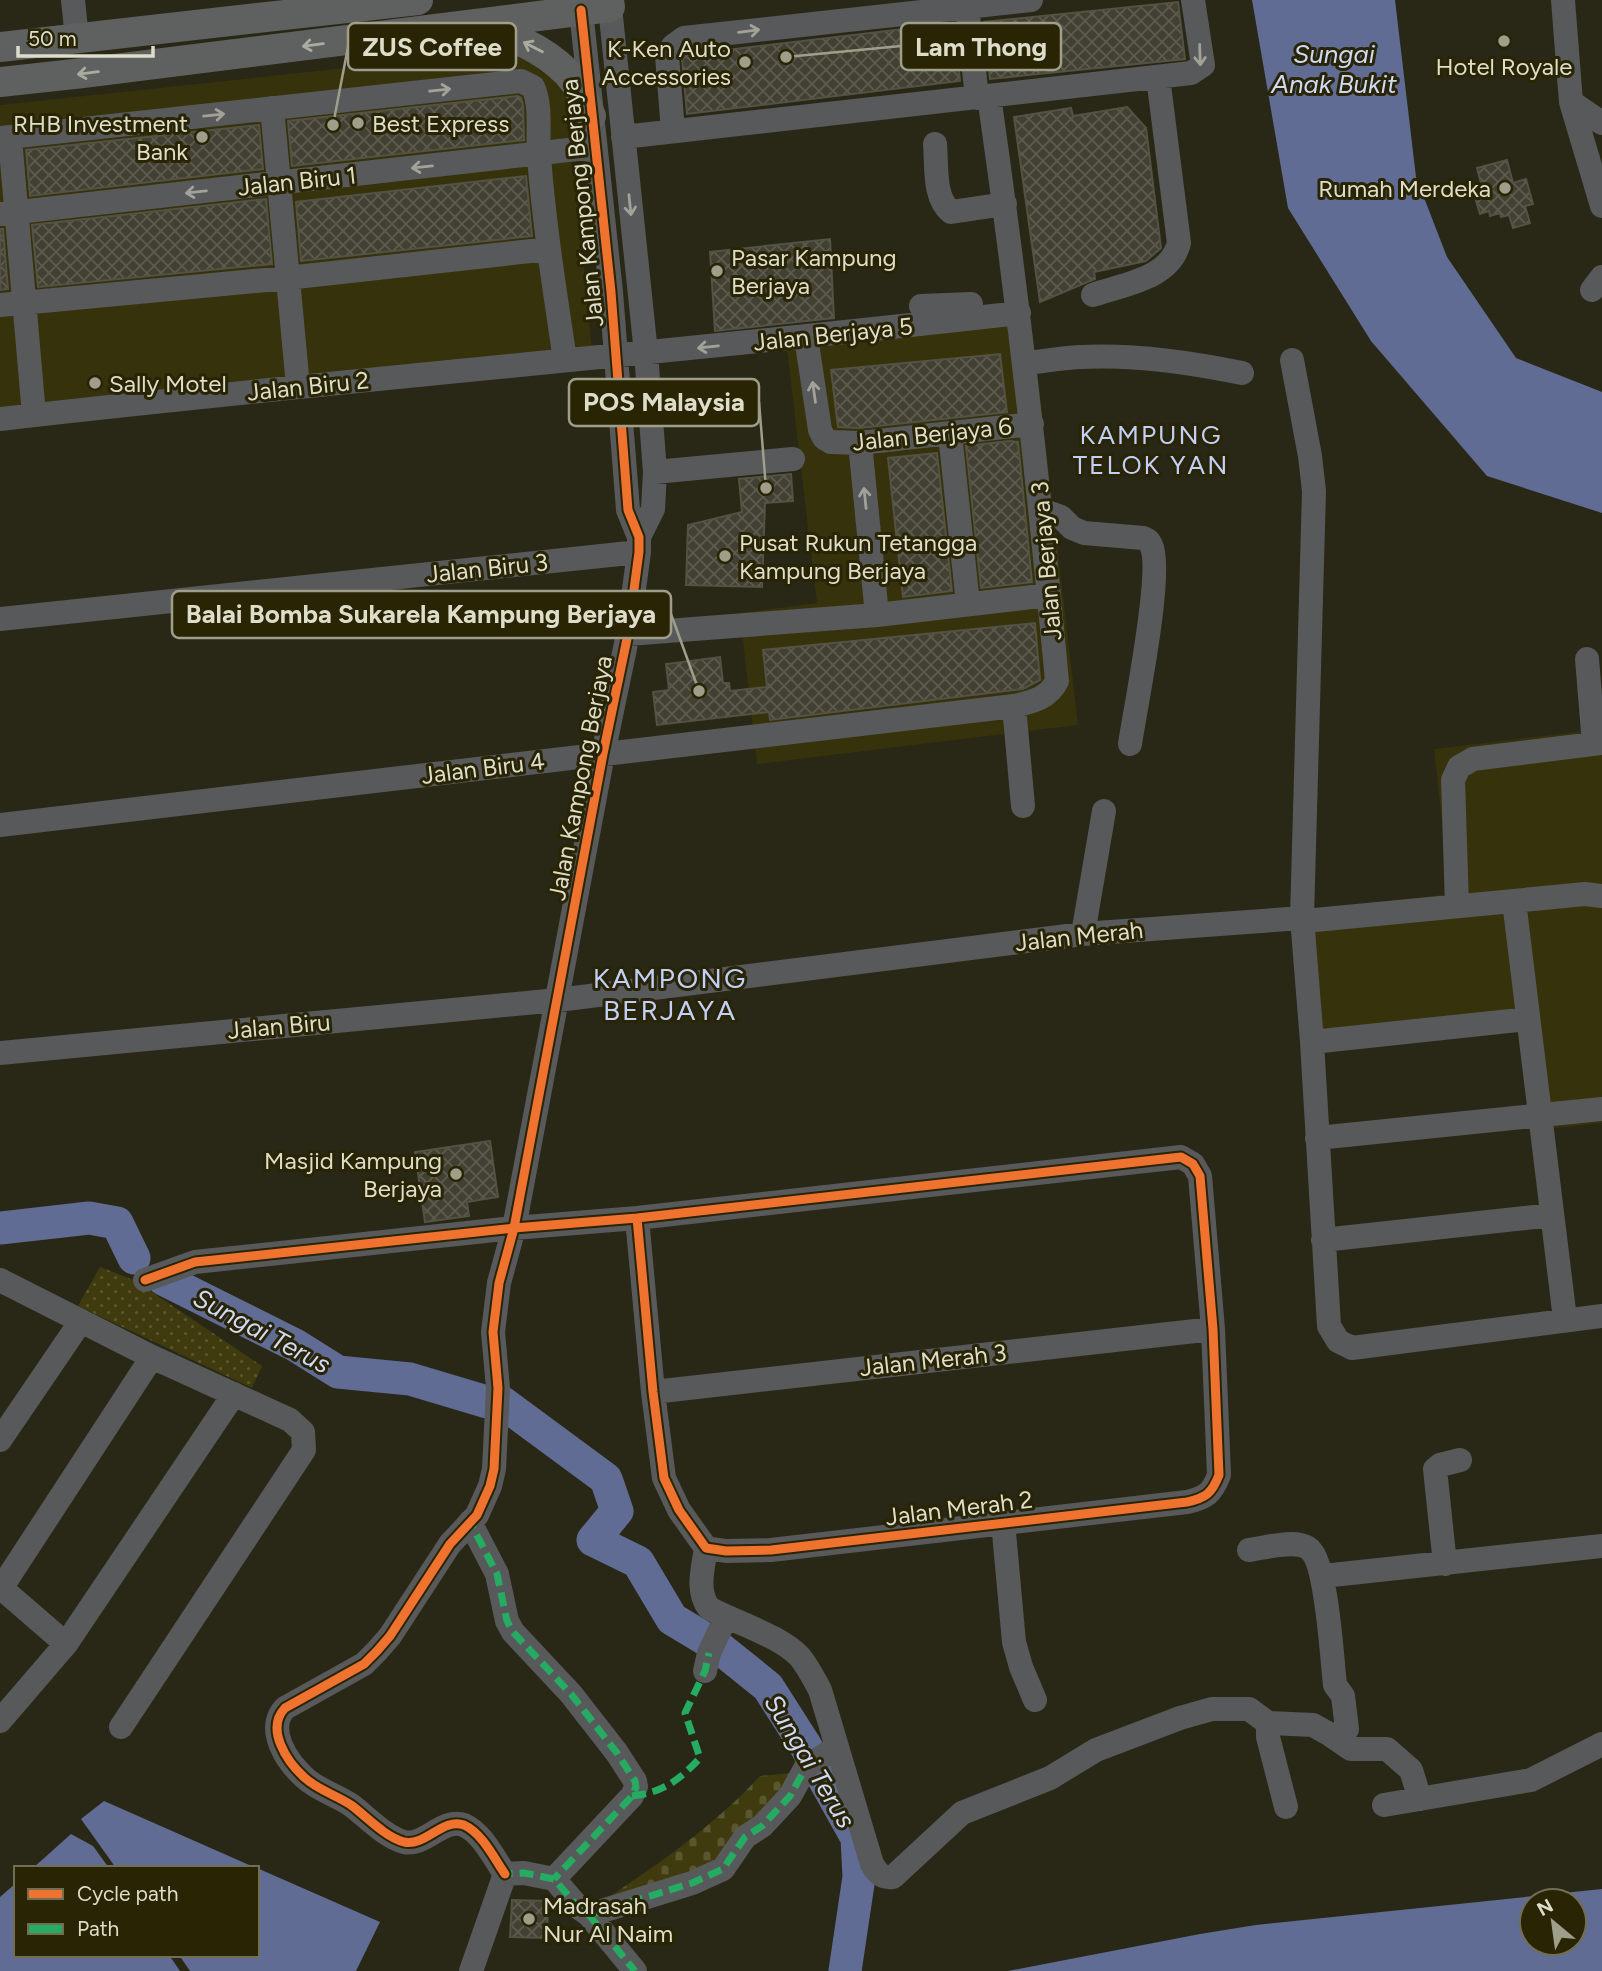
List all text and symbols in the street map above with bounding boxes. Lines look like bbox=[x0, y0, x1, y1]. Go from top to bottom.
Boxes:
scale bar bbox=[18, 14, 152, 58]
callout: ZUS Coffee bbox=[348, 23, 516, 70]
callout: Lam Thong bbox=[901, 23, 1061, 70]
one-way arrow bbox=[737, 24, 760, 37]
text: 50 m bbox=[28, 26, 77, 51]
text: ZUS Coffee bbox=[362, 31, 502, 63]
text: Lam Thong bbox=[915, 31, 1047, 63]
marker: Hotel Royale bbox=[1496, 33, 1512, 49]
place label: K-Ken Auto Accessories bbox=[602, 34, 731, 91]
one-way arrow bbox=[302, 38, 325, 51]
water label: Sungai Anak Bukit bbox=[1270, 38, 1398, 100]
one-way arrow bbox=[523, 40, 544, 54]
one-way arrow bbox=[1194, 43, 1207, 66]
place label: Hotel Royale bbox=[1436, 52, 1572, 81]
marker: K-Ken Auto Accessories bbox=[737, 54, 753, 70]
one-way arrow bbox=[77, 66, 99, 79]
street label: Jalan Kampong Berjaya bbox=[555, 78, 609, 328]
one-way arrow bbox=[428, 83, 451, 96]
one-way arrow bbox=[202, 108, 225, 121]
place label: RHB Investment Bank bbox=[13, 109, 188, 166]
place label: Best Express bbox=[372, 109, 509, 138]
marker: Best Express bbox=[350, 115, 366, 131]
marker: RHB Investment Bank bbox=[194, 129, 210, 145]
street label: Jalan Biru 1 bbox=[236, 160, 358, 202]
one-way arrow bbox=[412, 161, 434, 174]
place label: Rumah Merdeka bbox=[1318, 174, 1491, 203]
marker: Rumah Merdeka bbox=[1497, 180, 1513, 196]
one-way arrow bbox=[185, 185, 208, 198]
one-way arrow bbox=[624, 193, 637, 216]
place label: Pasar Kampung Berjaya bbox=[731, 243, 897, 300]
marker: Pasar Kampung Berjaya bbox=[709, 263, 725, 279]
street label: Jalan Berjaya 5 bbox=[752, 311, 914, 357]
one-way arrow bbox=[697, 341, 719, 354]
street label: Jalan Biru 2 bbox=[246, 365, 370, 407]
place label: Sally Motel bbox=[109, 369, 227, 398]
marker: Sally Motel bbox=[87, 375, 103, 391]
callout: POS Malaysia bbox=[569, 379, 759, 426]
one-way arrow bbox=[807, 381, 820, 404]
text: POS Malaysia bbox=[583, 386, 745, 418]
street label: Jalan Berjaya 6 bbox=[851, 411, 1013, 457]
district label: KAMPUNG TELOK YAN bbox=[1073, 419, 1229, 481]
street label: Jalan Berjaya 3 bbox=[1025, 480, 1067, 642]
one-way arrow bbox=[858, 488, 871, 510]
place label: Pusat Rukun Tetangga Kampung Berjaya bbox=[739, 528, 977, 585]
street label: Jalan Biru 3 bbox=[425, 547, 549, 589]
marker: Pusat Rukun Tetangga Kampung Berjaya bbox=[717, 548, 733, 564]
callout: Balai Bomba Sukarela Kampung Berjaya bbox=[172, 591, 671, 638]
text: Balai Bomba Sukarela Kampung Berjaya bbox=[186, 598, 656, 630]
street label: Jalan Kampong Berjaya bbox=[542, 653, 618, 903]
street label: Jalan Biru 4 bbox=[420, 746, 546, 790]
street label: Jalan Merah bbox=[1014, 915, 1144, 957]
district label: KAMPONG BERJAYA bbox=[593, 961, 747, 1027]
street label: Jalan Biru bbox=[226, 1007, 332, 1045]
place label: Masjid Kampung Berjaya bbox=[264, 1146, 442, 1203]
marker: Masjid Kampung Berjaya bbox=[448, 1166, 464, 1182]
water label: Sungai Terus bbox=[188, 1282, 336, 1380]
street label: Jalan Merah 3 bbox=[858, 1338, 1008, 1382]
street label: Jalan Merah 2 bbox=[884, 1485, 1034, 1531]
water label: Sungai Terus bbox=[758, 1688, 862, 1834]
legend bbox=[14, 1866, 259, 1957]
text: Cycle path bbox=[77, 1881, 178, 1906]
north arrow bbox=[1518, 1887, 1588, 1957]
place label: Madrasah Nur Al Naim bbox=[543, 1891, 673, 1948]
text: N bbox=[1533, 1894, 1557, 1921]
marker: Madrasah Nur Al Naim bbox=[521, 1911, 537, 1927]
text: Path bbox=[77, 1916, 119, 1941]

